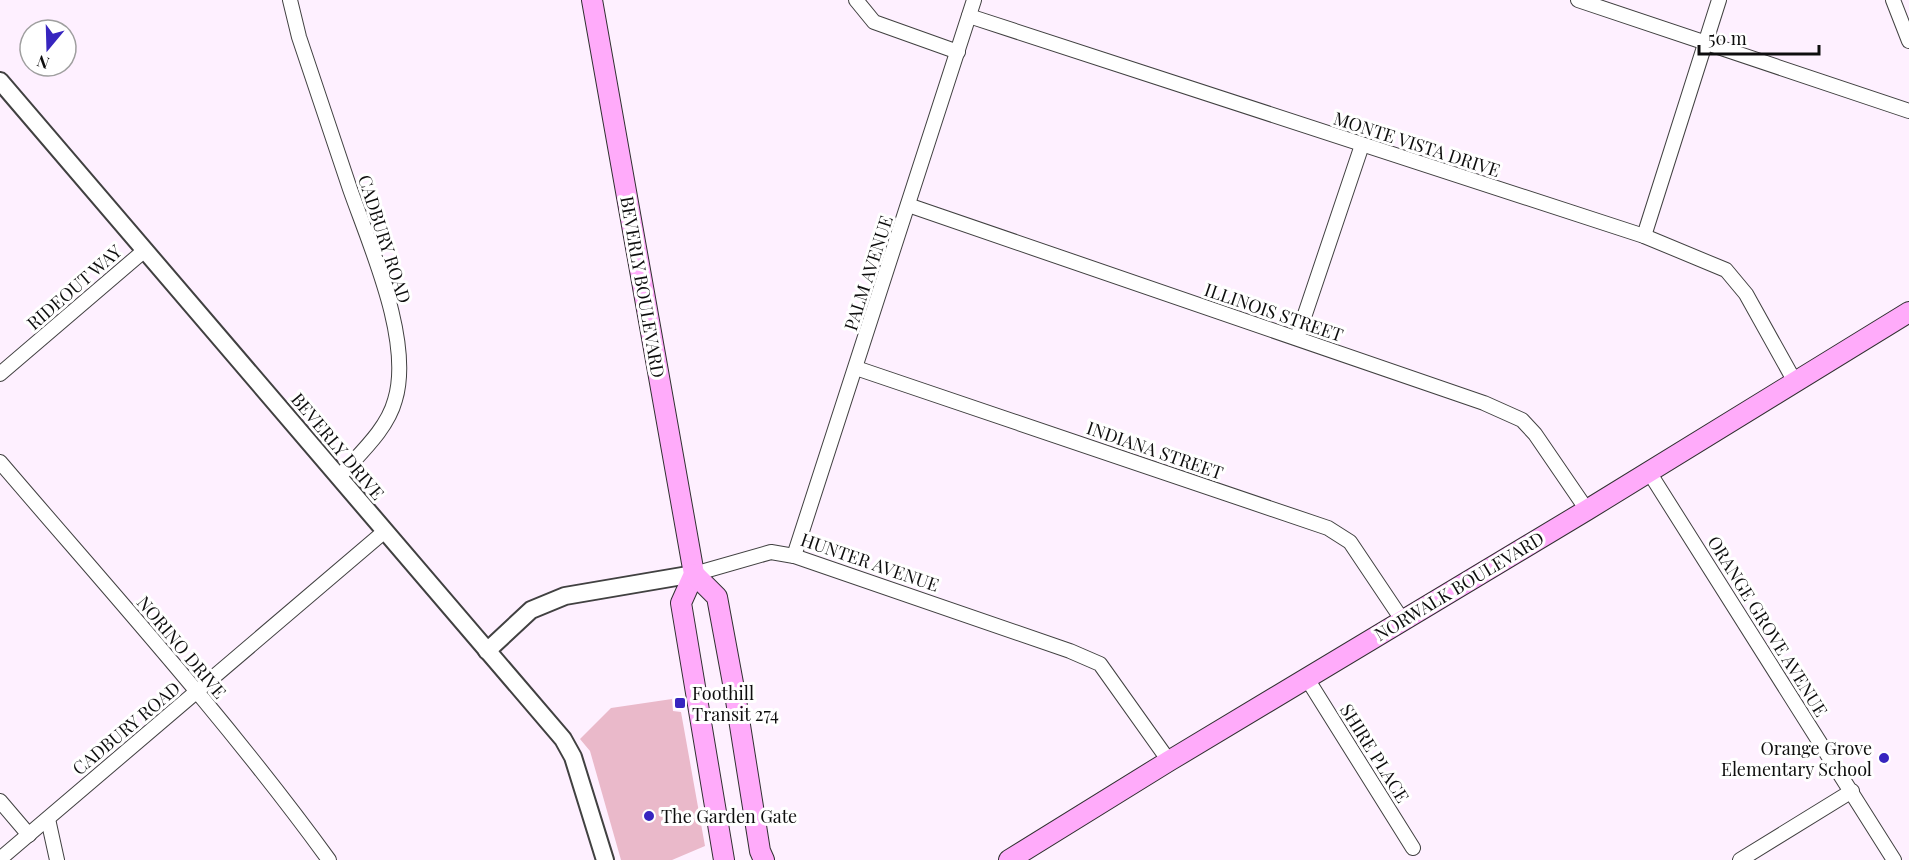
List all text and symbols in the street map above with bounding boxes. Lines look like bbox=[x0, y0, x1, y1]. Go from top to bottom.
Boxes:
north arrow bbox=[18, 18, 78, 78]
scale bar bbox=[1699, 18, 1819, 56]
text: 50 m bbox=[1708, 26, 1747, 50]
text: N bbox=[34, 51, 52, 74]
street label: MONTE VISTA DRIVE bbox=[1331, 106, 1503, 182]
street label: CADBURY ROAD bbox=[353, 172, 417, 306]
street label: BEVERLY BOULEVARD bbox=[615, 194, 671, 380]
street label: PALM AVENUE bbox=[838, 212, 898, 334]
street label: RIDEOUT WAY bbox=[22, 239, 127, 335]
street label: ILLINOIS STREET bbox=[1201, 277, 1347, 347]
street label: BEVERLY DRIVE bbox=[286, 387, 390, 505]
street label: INDIANA STREET bbox=[1084, 415, 1226, 485]
street label: NORWALK BOULEVARD bbox=[1370, 526, 1548, 646]
street label: HUNTER AVENUE bbox=[798, 527, 942, 597]
street label: ORANGE GROVE AVENUE bbox=[1703, 531, 1834, 721]
street label: NORINO DRIVE bbox=[132, 591, 232, 703]
street label: CADBURY ROAD bbox=[67, 676, 185, 780]
place label: Foothill Transit 274 bbox=[692, 681, 779, 726]
marker: Foothill Transit 274 bbox=[673, 696, 687, 710]
street label: SHIRE PLACE bbox=[1335, 699, 1415, 807]
place label: Orange Grove Elementary School bbox=[1721, 736, 1872, 781]
marker: Orange Grove Elementary School bbox=[1877, 751, 1891, 765]
place label: The Garden Gate bbox=[661, 804, 797, 828]
marker: The Garden Gate bbox=[642, 809, 656, 823]

